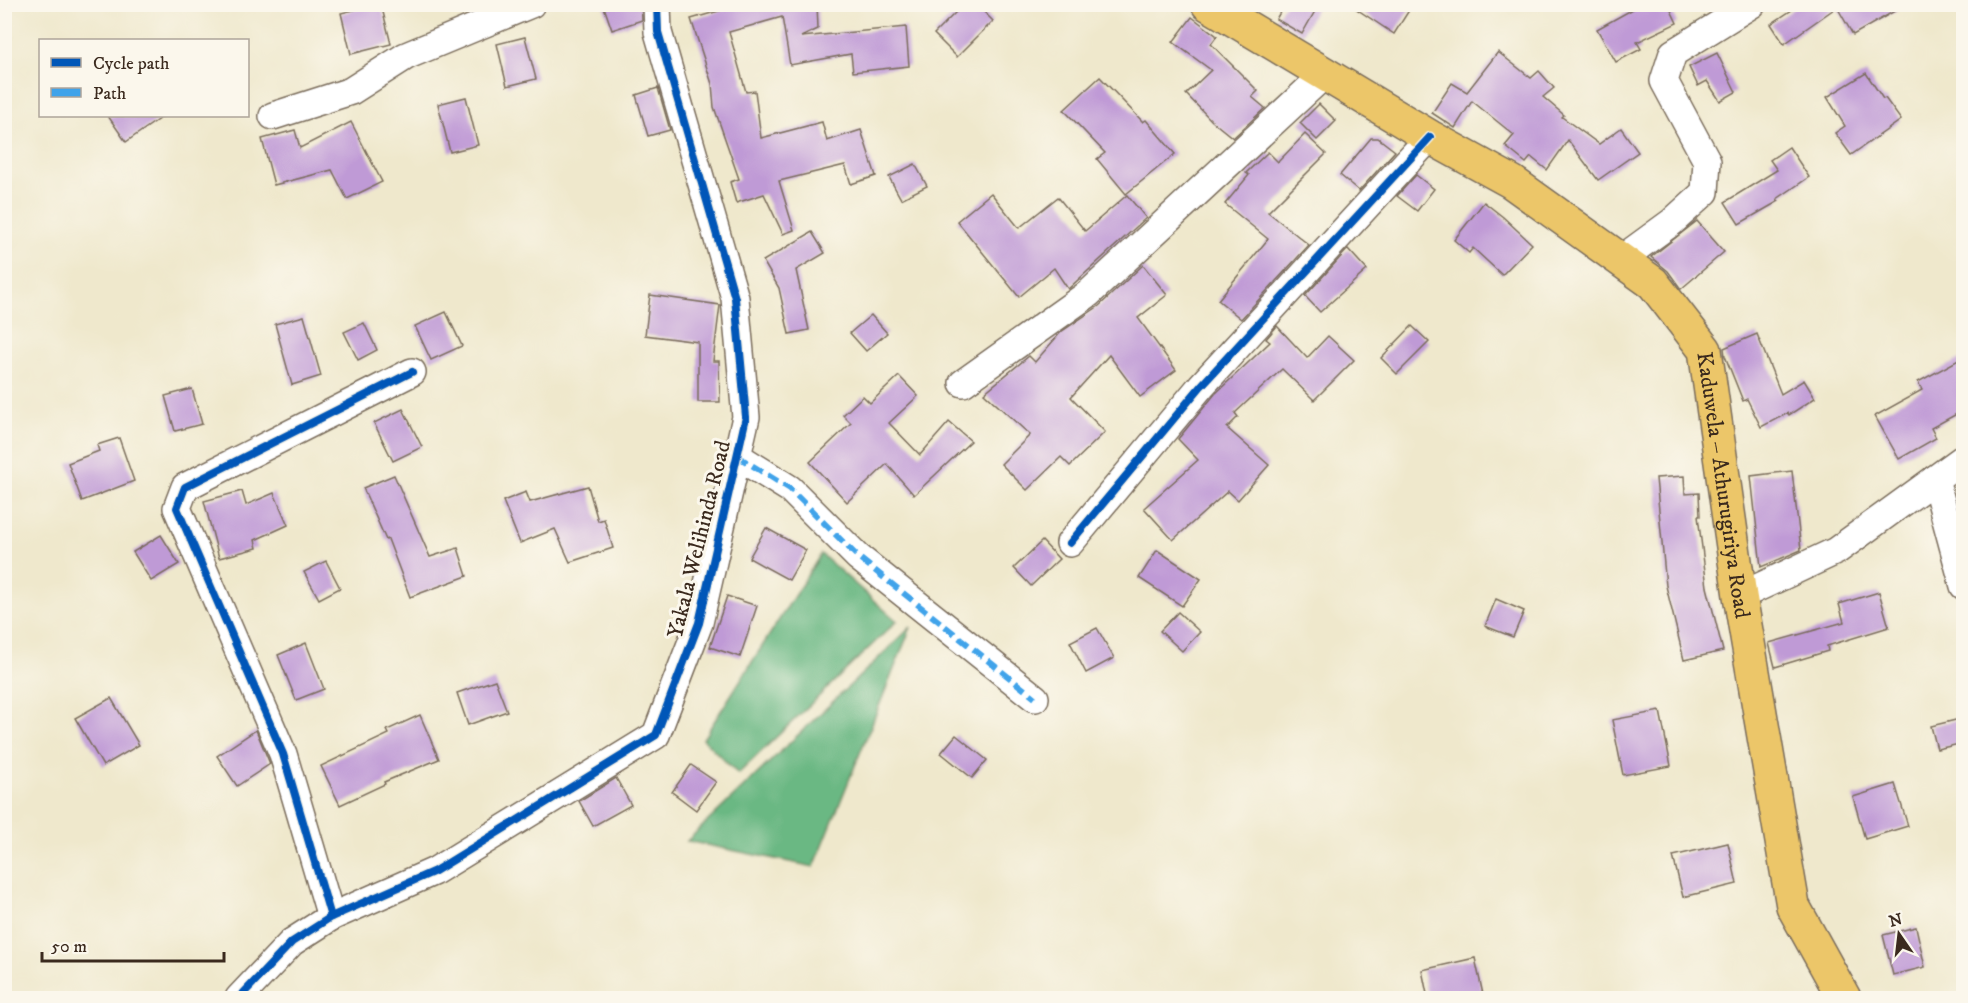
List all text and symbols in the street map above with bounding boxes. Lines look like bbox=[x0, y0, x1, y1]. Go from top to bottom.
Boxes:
legend bbox=[39, 39, 249, 117]
text: Cycle path bbox=[93, 53, 170, 75]
text: Path bbox=[93, 83, 127, 105]
street label: Kaduwela – Athurugiriya Road bbox=[1690, 350, 1756, 621]
street label: Yakala Welihinda Road bbox=[662, 438, 737, 641]
north arrow bbox=[1869, 904, 1929, 964]
text: N bbox=[1887, 909, 1904, 932]
scale bar bbox=[42, 925, 224, 963]
text: 50 m bbox=[51, 936, 87, 958]

